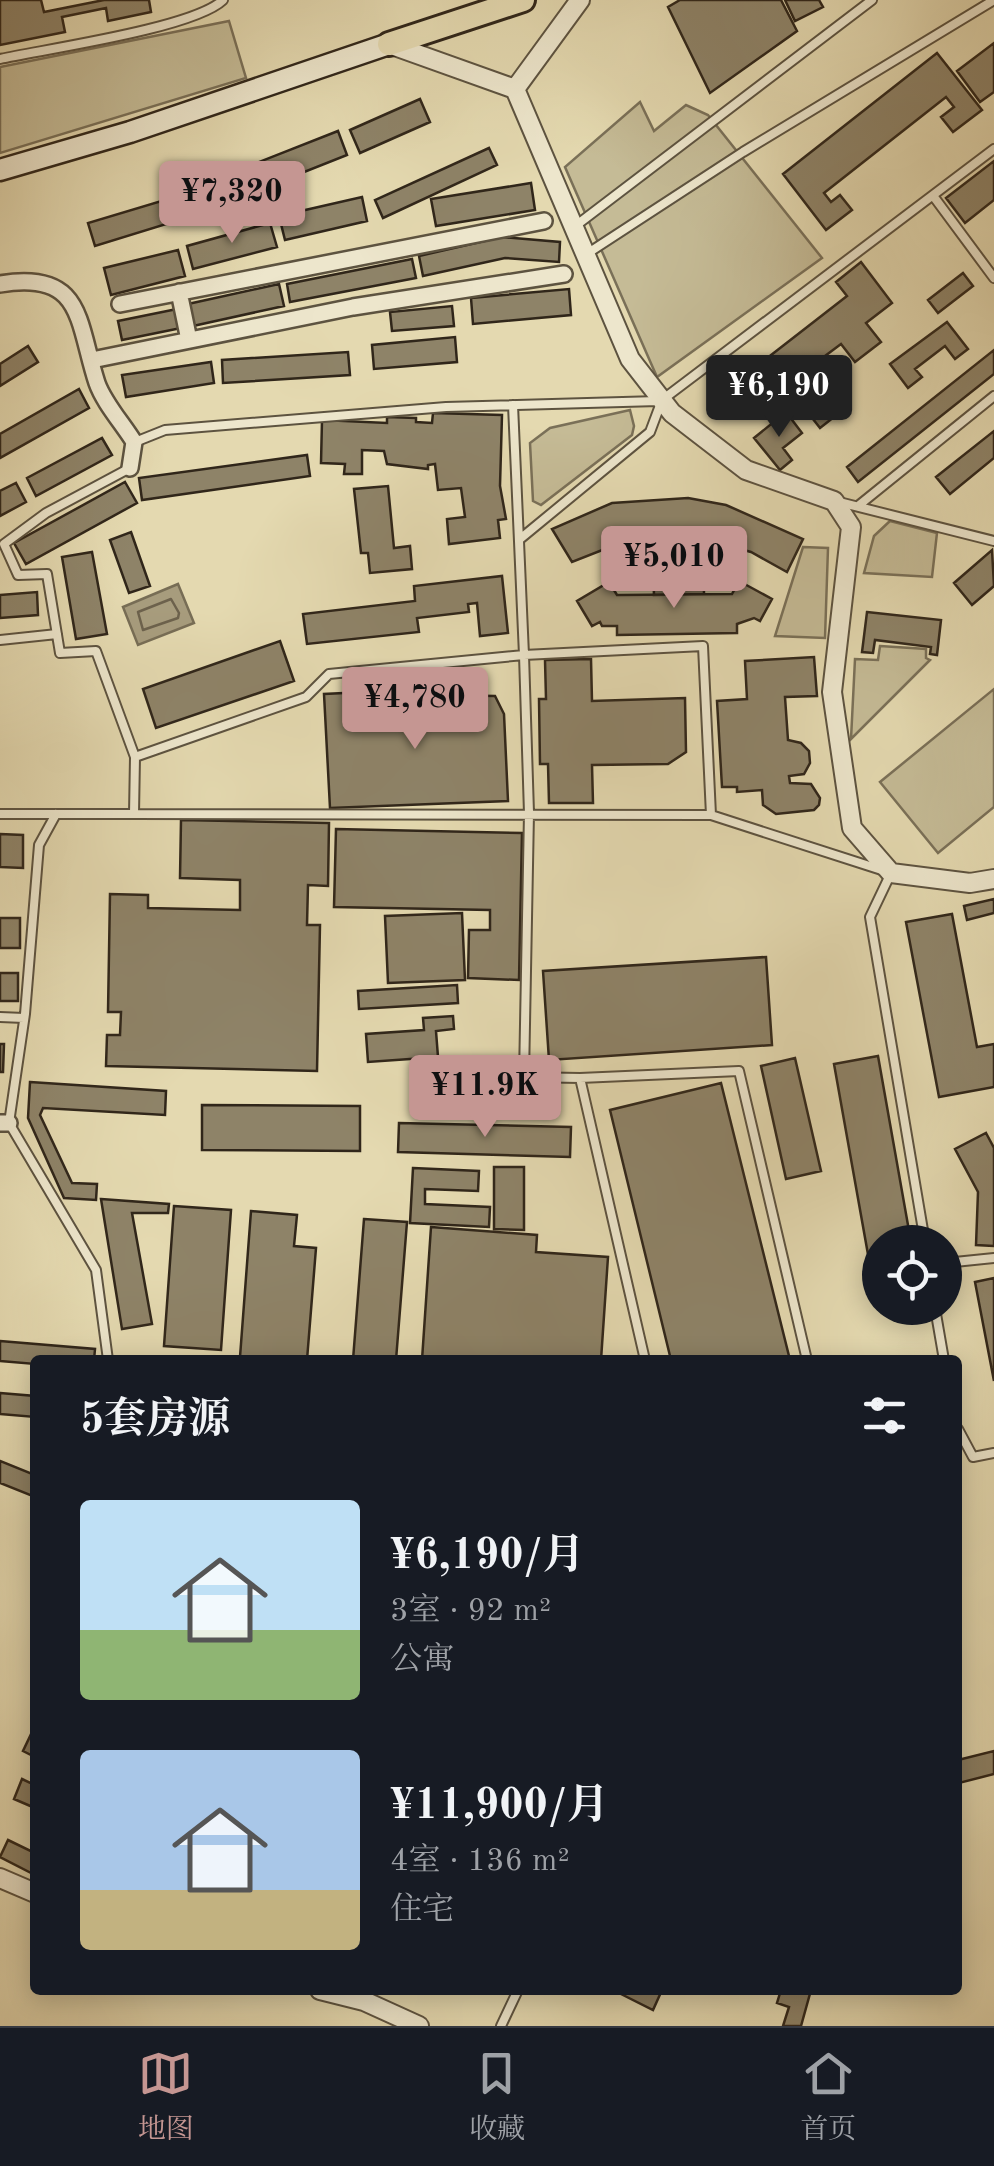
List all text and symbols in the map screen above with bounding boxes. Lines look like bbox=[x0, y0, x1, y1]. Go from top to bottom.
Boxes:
pin: ¥7,320 bbox=[151, 161, 313, 246]
text: ¥7,320 bbox=[181, 177, 283, 209]
pin: ¥6,190 bbox=[698, 355, 860, 440]
text: ¥6,190 bbox=[728, 371, 830, 403]
pin: ¥5,010 bbox=[593, 526, 755, 611]
text: ¥5,010 bbox=[623, 542, 725, 574]
pin: ¥4,780 bbox=[334, 667, 496, 752]
text: ¥4,780 bbox=[364, 683, 466, 715]
pin: ¥11.9K bbox=[404, 1055, 566, 1140]
text: ¥11.9K bbox=[431, 1071, 539, 1103]
map controls bbox=[862, 1225, 962, 1325]
button: locate bbox=[862, 1225, 962, 1325]
icon: filters bbox=[857, 1388, 912, 1443]
text: 5套房源 bbox=[80, 1400, 230, 1442]
text: ¥6,190/月 bbox=[390, 1536, 584, 1578]
icon: home bbox=[160, 1540, 280, 1660]
text: 3室 · 92 m² bbox=[390, 1596, 551, 1628]
text: 公寓 bbox=[390, 1645, 454, 1677]
text: ¥11,900/月 bbox=[390, 1786, 609, 1828]
icon: home bbox=[160, 1790, 280, 1910]
text: 4室 · 136 m² bbox=[390, 1846, 570, 1878]
text: 住宅 bbox=[390, 1895, 454, 1927]
tab: 地图 bbox=[138, 2046, 194, 2149]
tab: 收藏 bbox=[469, 2046, 525, 2149]
tab: 首页 bbox=[800, 2046, 856, 2149]

